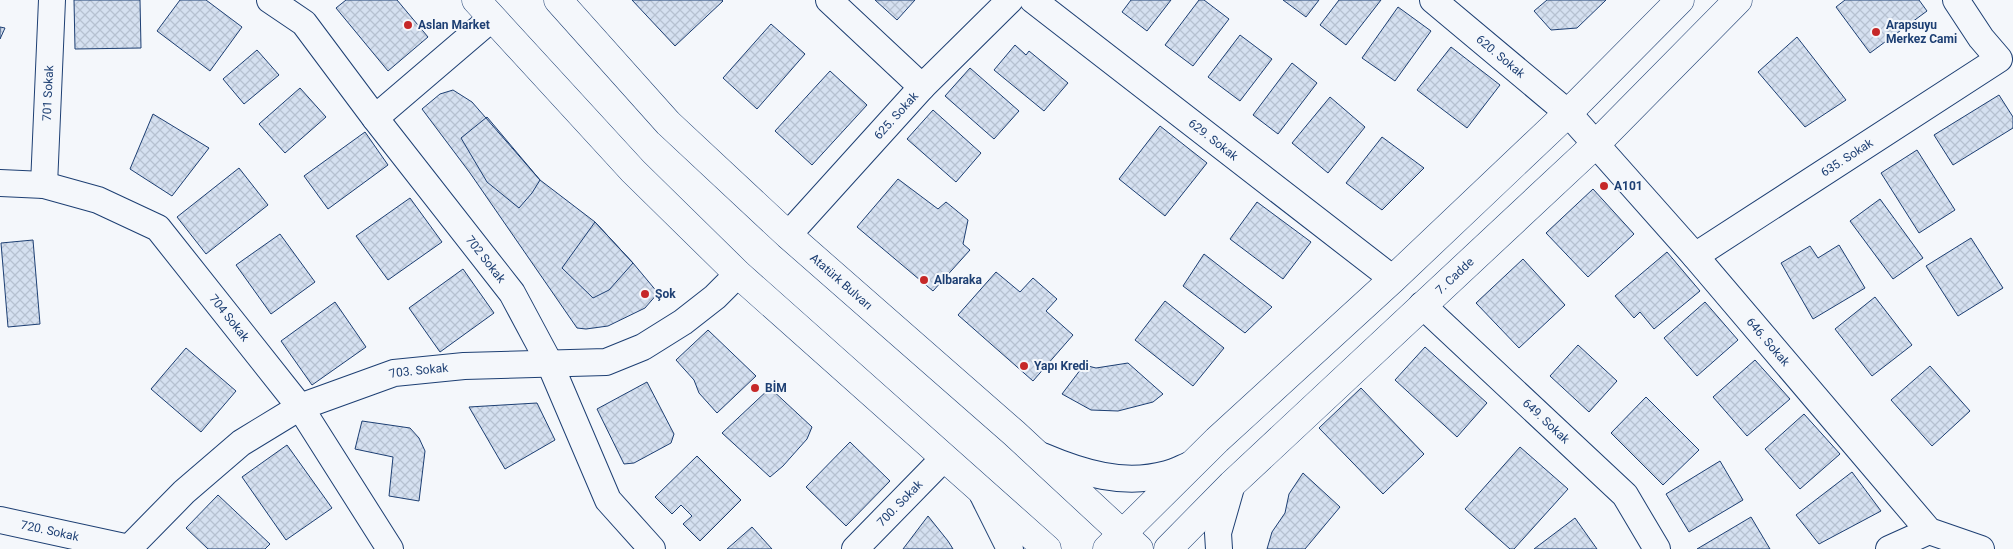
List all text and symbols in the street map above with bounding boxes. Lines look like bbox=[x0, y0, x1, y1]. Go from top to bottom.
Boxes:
place label: Aslan Market bbox=[418, 18, 490, 32]
place label: Arapsuyu Merkez Cami bbox=[1886, 18, 1957, 46]
marker: Aslan Market bbox=[402, 19, 414, 31]
marker: Arapsuyu Merkez Cami bbox=[1870, 26, 1882, 38]
street label: 620. Sokak bbox=[1473, 32, 1528, 81]
street label: 701 Sokak bbox=[40, 64, 56, 121]
street label: 625. Sokak bbox=[871, 88, 922, 142]
street label: 629. Sokak bbox=[1186, 116, 1242, 164]
street label: 635. Sokak bbox=[1818, 135, 1876, 180]
place label: A101 bbox=[1614, 179, 1643, 193]
marker: A101 bbox=[1598, 180, 1610, 192]
street label: 702 Sokak bbox=[463, 233, 509, 286]
street label: Atatürk Bulvarı bbox=[807, 251, 875, 313]
street label: 7. Cadde bbox=[1433, 255, 1477, 297]
place label: Albaraka bbox=[934, 273, 982, 287]
marker: Albaraka bbox=[918, 274, 930, 286]
place label: Şok bbox=[655, 287, 676, 301]
marker: Şok bbox=[639, 288, 651, 300]
street label: 704 Sokak bbox=[206, 292, 253, 345]
street label: 646. Sokak bbox=[1744, 315, 1793, 370]
place label: Yapı Kredi bbox=[1034, 359, 1089, 373]
marker: Yapı Kredi bbox=[1018, 360, 1030, 372]
street label: 703. Sokak bbox=[387, 361, 450, 381]
place label: BİM bbox=[765, 380, 787, 395]
marker: BİM bbox=[749, 382, 761, 394]
street label: 649. Sokak bbox=[1520, 396, 1573, 447]
street label: 700. Sokak bbox=[874, 477, 926, 529]
street label: 720. Sokak bbox=[19, 518, 81, 544]

